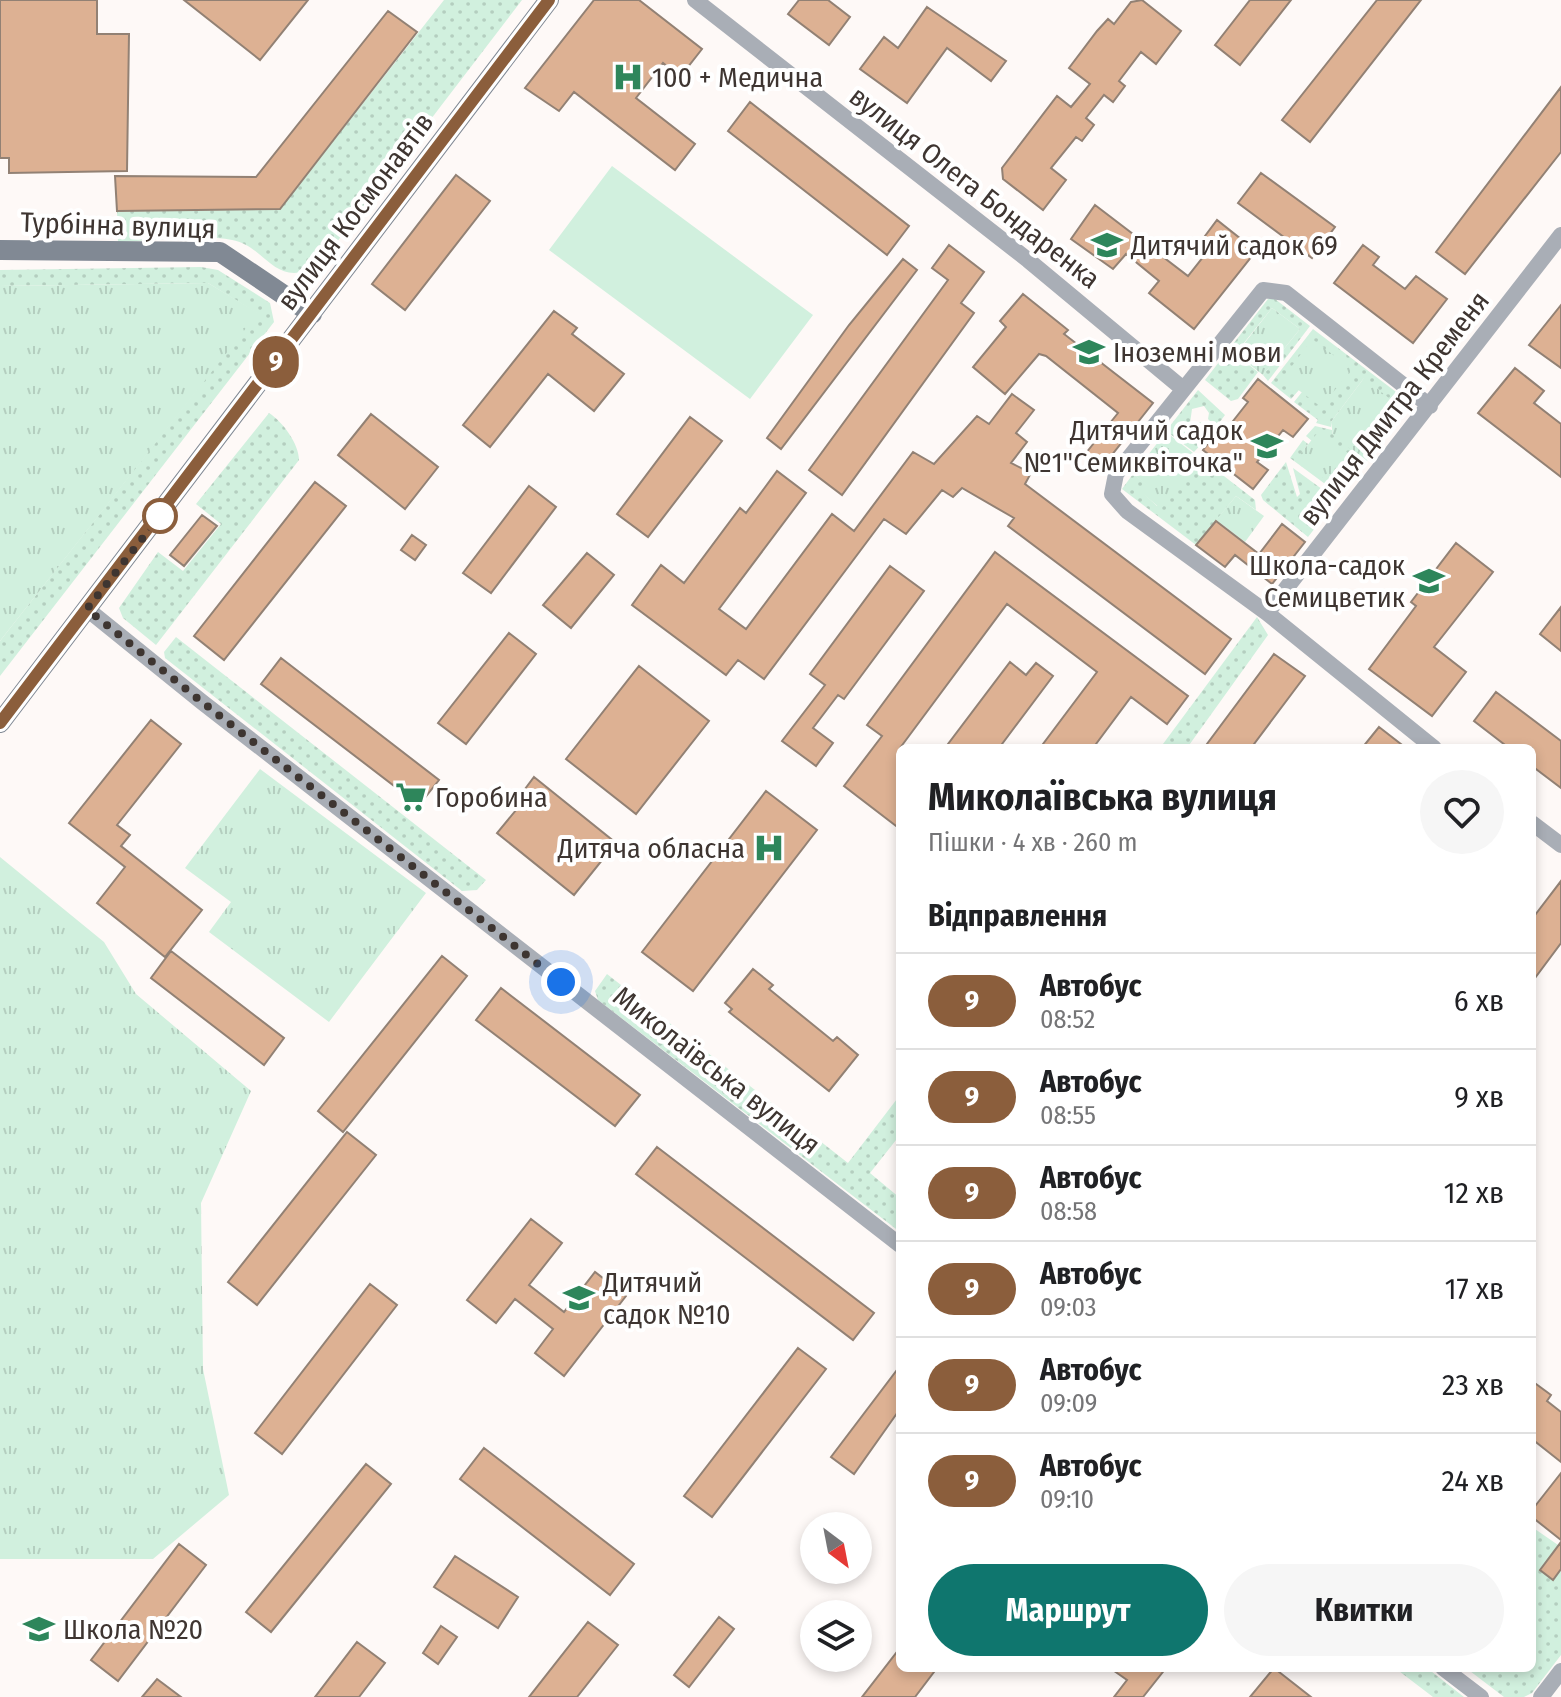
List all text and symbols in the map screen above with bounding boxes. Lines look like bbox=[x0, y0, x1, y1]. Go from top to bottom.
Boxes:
hospital icon: 100 + Медична bbox=[611, 60, 645, 94]
place label: 100 + Медична bbox=[652, 61, 823, 94]
street label: вулиця Олега Бондаренка bbox=[843, 79, 1106, 295]
street label: вулиця Космонавтів bbox=[271, 106, 440, 316]
street label: Турбінна вулиця bbox=[20, 206, 216, 245]
school or university icon: Дитячий садок 69 bbox=[1090, 228, 1124, 262]
place label: Дитячий садок 69 bbox=[1130, 229, 1338, 262]
street label: вулиця Дмитра Кременя bbox=[1293, 285, 1496, 532]
school or university icon: Іноземні мови bbox=[1072, 335, 1106, 369]
line badge: 9 bbox=[250, 336, 302, 388]
place label: Іноземні мови bbox=[1113, 336, 1282, 369]
text: 9 bbox=[269, 345, 283, 378]
place label: Дитячий садок №1"Семиквіточка" bbox=[1024, 414, 1243, 479]
school or university icon: Дитячий садок №1"Семиквіточка" bbox=[1250, 429, 1284, 463]
unlabelled marker bbox=[143, 499, 177, 533]
place label: Школа-садок Семицветик bbox=[1249, 549, 1405, 614]
school or university icon: Школа-садок Семицветик bbox=[1412, 564, 1446, 598]
button: heart bbox=[1420, 770, 1504, 854]
text: Миколаївська вулиця bbox=[928, 774, 1277, 820]
supermarket icon: Горобина bbox=[394, 780, 428, 814]
place label: Горобина bbox=[435, 781, 548, 814]
text: Пішки · 4 хв · 260 m bbox=[928, 827, 1138, 858]
hospital icon: Дитяча обласна bbox=[752, 831, 786, 865]
place label: Дитяча обласна bbox=[557, 832, 745, 865]
text: Відправлення bbox=[928, 898, 1107, 934]
your location bbox=[541, 962, 581, 1002]
text: Автобус bbox=[1040, 968, 1142, 1004]
street label: Миколаївська вулиця bbox=[607, 979, 827, 1161]
text: 6 хв bbox=[1454, 983, 1504, 1019]
text: 9 bbox=[965, 984, 979, 1017]
text: 08:52 bbox=[1040, 1004, 1095, 1035]
text: Автобус bbox=[1040, 1064, 1142, 1100]
text: 9 хв bbox=[1454, 1079, 1504, 1115]
text: 9 bbox=[965, 1080, 979, 1113]
text: 08:55 bbox=[1040, 1100, 1096, 1131]
text: Автобус bbox=[1040, 1160, 1142, 1196]
text: 12 хв bbox=[1444, 1175, 1504, 1211]
text: 9 bbox=[965, 1176, 979, 1209]
text: 08:58 bbox=[1040, 1196, 1097, 1227]
text: Автобус bbox=[1040, 1256, 1142, 1292]
place label: Дитячий садок №10 bbox=[602, 1266, 731, 1331]
text: 17 хв bbox=[1445, 1271, 1504, 1307]
text: 9 bbox=[965, 1272, 979, 1305]
school or university icon: Дитячий садок №10 bbox=[562, 1281, 596, 1315]
text: 09:03 bbox=[1040, 1292, 1097, 1323]
text: Автобус bbox=[1040, 1352, 1142, 1388]
text: 23 хв bbox=[1442, 1367, 1504, 1403]
text: 9 bbox=[965, 1368, 979, 1401]
text: 09:09 bbox=[1040, 1388, 1097, 1419]
text: Автобус bbox=[1040, 1448, 1142, 1484]
text: 24 хв bbox=[1442, 1463, 1504, 1499]
text: 9 bbox=[965, 1464, 979, 1497]
text: 09:10 bbox=[1040, 1484, 1094, 1515]
north arrow bbox=[800, 1512, 872, 1584]
map controls bbox=[800, 1512, 872, 1672]
button: Маршрут bbox=[928, 1564, 1208, 1656]
button: Квитки bbox=[1224, 1564, 1504, 1656]
button: layers bbox=[800, 1600, 872, 1672]
school or university icon: Школа №20 bbox=[22, 1612, 56, 1646]
place label: Школа №20 bbox=[63, 1613, 203, 1646]

